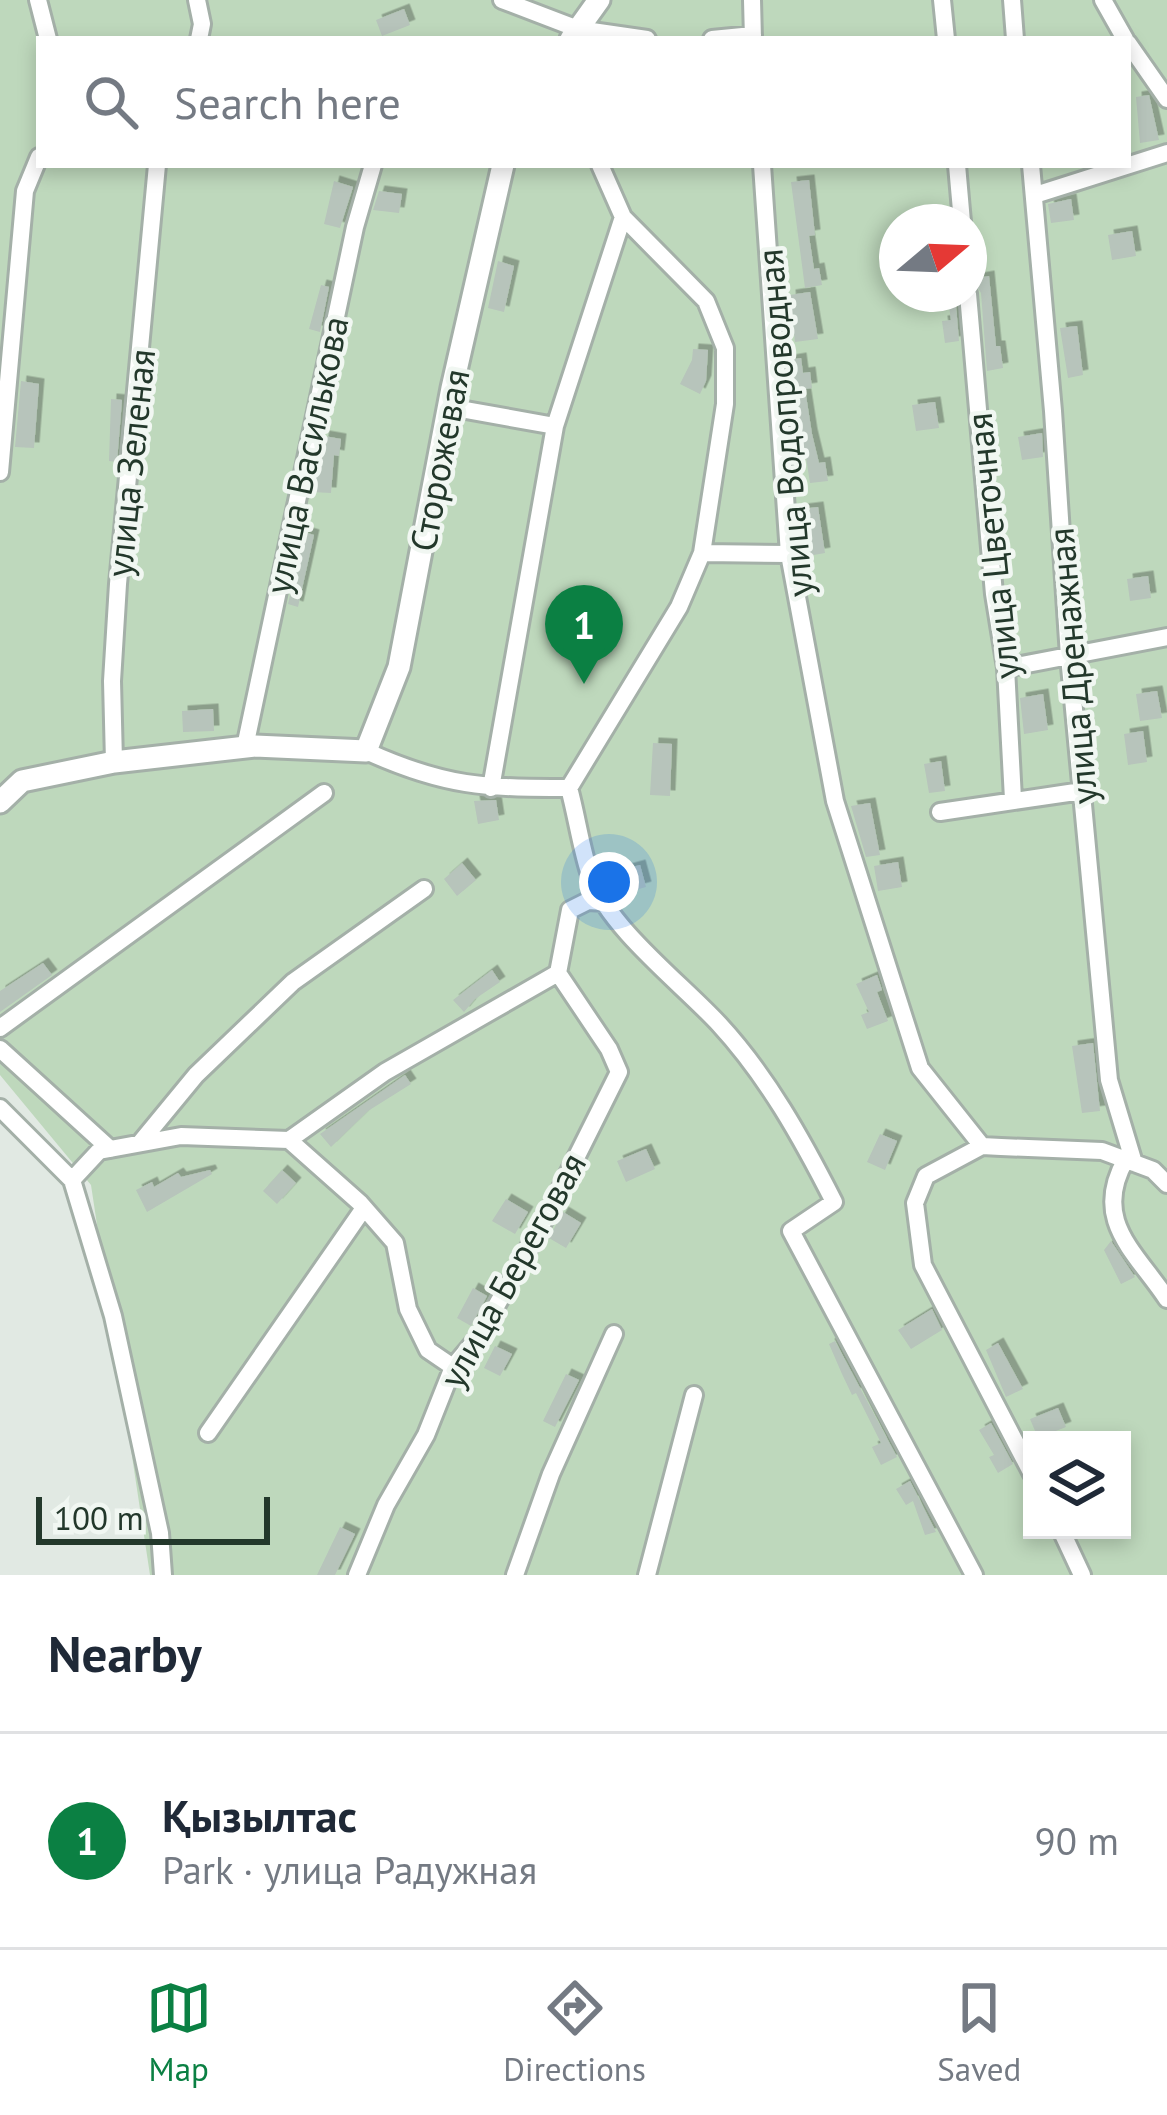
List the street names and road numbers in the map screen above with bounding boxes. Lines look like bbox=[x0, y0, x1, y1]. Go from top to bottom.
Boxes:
street label: улица Водопроводная bbox=[745, 247, 823, 599]
street label: улица Василькова bbox=[254, 312, 358, 598]
street label: улица Зеленая bbox=[95, 347, 165, 579]
street label: Сторожевая bbox=[398, 365, 480, 555]
street label: улица Цветочная bbox=[955, 411, 1029, 681]
street label: улица Дренажная bbox=[1036, 526, 1108, 806]
street label: улица Береговая bbox=[428, 1144, 596, 1396]

